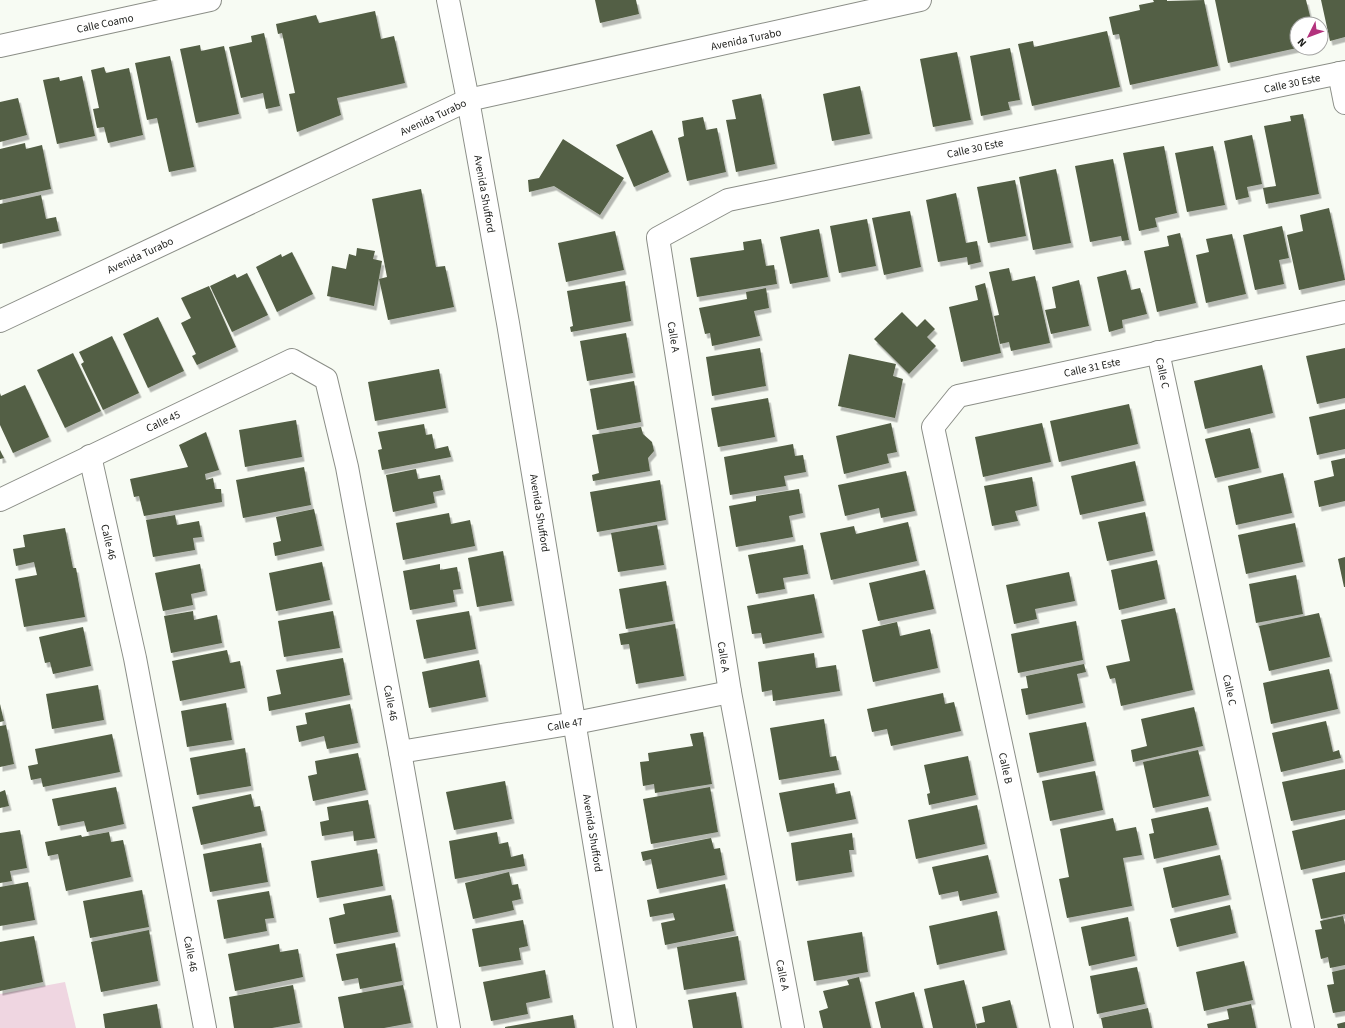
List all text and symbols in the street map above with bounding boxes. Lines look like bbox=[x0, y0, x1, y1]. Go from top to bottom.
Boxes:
street label: Calle Coamo bbox=[75, 10, 135, 37]
north arrow bbox=[1289, 16, 1329, 56]
street label: Avenida Turabo bbox=[710, 25, 783, 54]
text: N bbox=[1294, 35, 1310, 50]
street label: Calle 30 Este bbox=[1262, 70, 1322, 97]
street label: Avenida Turabo bbox=[398, 96, 469, 139]
street label: Calle 30 Este bbox=[945, 135, 1005, 162]
street label: Avenida Shufford bbox=[470, 154, 499, 234]
street label: Avenida Turabo bbox=[105, 234, 176, 277]
street label: Calle A bbox=[664, 321, 683, 354]
street label: Calle 31 Este bbox=[1062, 354, 1122, 381]
street label: Calle C bbox=[1152, 356, 1173, 390]
street label: Calle 45 bbox=[144, 407, 183, 436]
street label: Avenida Shufford bbox=[526, 473, 553, 553]
street label: Calle 46 bbox=[97, 523, 120, 562]
street label: Calle A bbox=[714, 641, 733, 674]
street label: Calle C bbox=[1219, 673, 1240, 707]
street label: Calle 46 bbox=[380, 684, 401, 723]
street label: Calle 47 bbox=[546, 714, 584, 735]
street label: Calle B bbox=[995, 751, 1016, 786]
street label: Avenida Shufford bbox=[579, 793, 606, 873]
street label: Calle 46 bbox=[180, 935, 201, 974]
street label: Calle A bbox=[772, 958, 793, 992]

